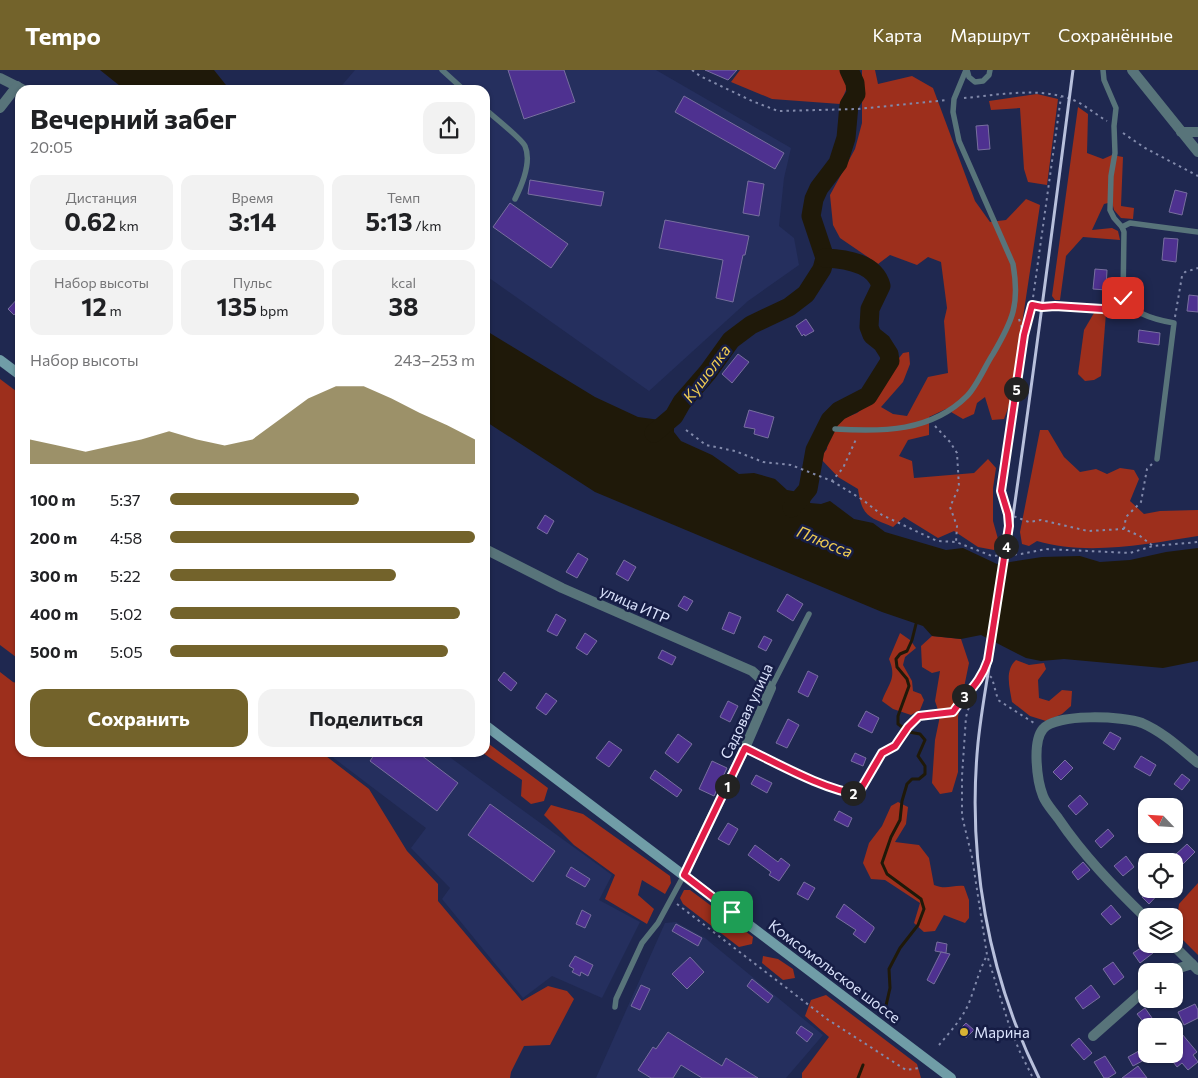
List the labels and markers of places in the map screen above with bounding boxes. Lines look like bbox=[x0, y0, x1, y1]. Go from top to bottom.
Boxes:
pin bbox=[1102, 277, 1144, 319]
pin: 5 bbox=[1004, 376, 1028, 402]
pin: 4 bbox=[994, 534, 1018, 558]
pin: 3 bbox=[952, 684, 976, 708]
pin: 1 bbox=[714, 774, 740, 798]
pin: 2 bbox=[840, 780, 866, 806]
pin bbox=[711, 891, 753, 933]
place label: Марина bbox=[974, 1023, 1030, 1041]
marker: Марина bbox=[958, 1026, 970, 1038]

